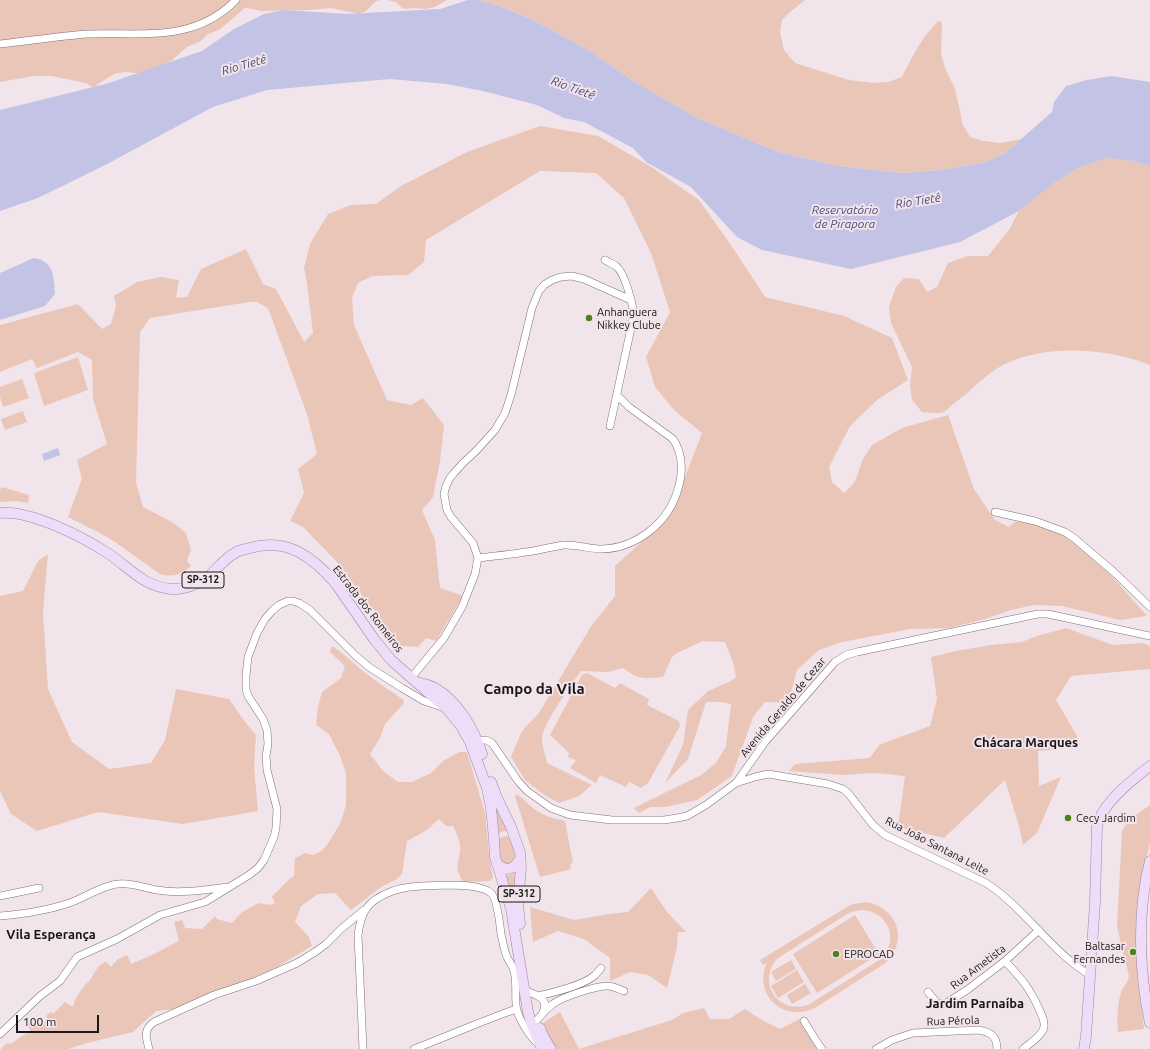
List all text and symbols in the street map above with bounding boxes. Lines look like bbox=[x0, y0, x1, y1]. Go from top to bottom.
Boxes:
water label: Rio Tietê bbox=[220, 52, 268, 78]
water label: Rio Tietê bbox=[549, 73, 597, 103]
water label: Rio Tietê bbox=[894, 190, 942, 212]
water label: Reservatório de Pirapora bbox=[812, 203, 878, 231]
place label: Anhanguera Nikkey Clube bbox=[597, 305, 661, 331]
marker: Anhanguera Nikkey Clube bbox=[584, 313, 594, 323]
street label: Estrada dos Romeiros bbox=[330, 563, 406, 655]
road number: SP-312 bbox=[182, 572, 224, 588]
street label: Avenida Geraldo de Cezar bbox=[737, 654, 829, 760]
district label: Campo da Vila bbox=[483, 680, 585, 698]
district label: Chácara Marques bbox=[974, 735, 1078, 751]
place label: Cecy Jardim bbox=[1076, 811, 1136, 825]
marker: Cecy Jardim bbox=[1063, 813, 1073, 823]
street label: Rua João Santana Leite bbox=[883, 814, 991, 878]
road number: SP-312 bbox=[498, 886, 540, 902]
district label: Vila Esperança bbox=[6, 927, 96, 943]
place label: Baltasar Fernandes bbox=[1073, 939, 1125, 965]
street label: Rua Ametista bbox=[948, 942, 1008, 992]
place label: EPROCAD bbox=[844, 947, 894, 961]
marker: Baltasar Fernandes bbox=[1128, 947, 1138, 957]
marker: EPROCAD bbox=[831, 949, 841, 959]
district label: Jardim Parnaíba bbox=[926, 996, 1024, 1012]
scale bar bbox=[18, 1007, 101, 1033]
street label: Rua Pérola bbox=[926, 1013, 980, 1029]
text: 100 m bbox=[23, 1015, 56, 1028]

